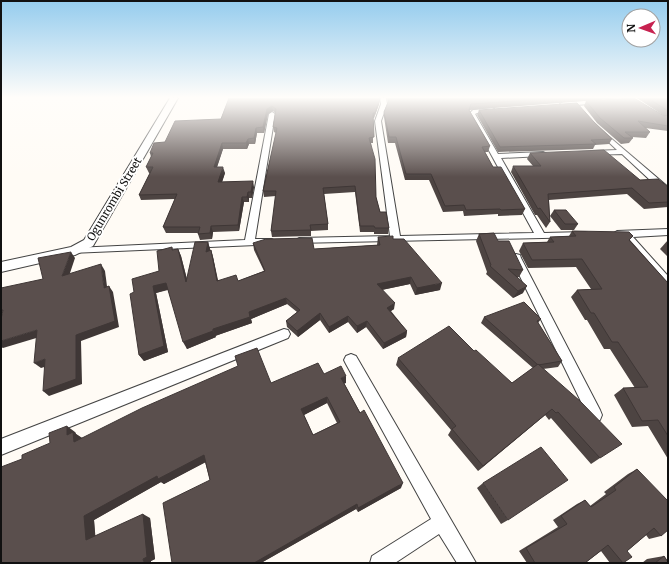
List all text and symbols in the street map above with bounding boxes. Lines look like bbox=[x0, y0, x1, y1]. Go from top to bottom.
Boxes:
north arrow bbox=[621, 8, 661, 48]
text: N bbox=[624, 23, 638, 33]
street label: Ogunrombi Street bbox=[84, 154, 145, 243]

